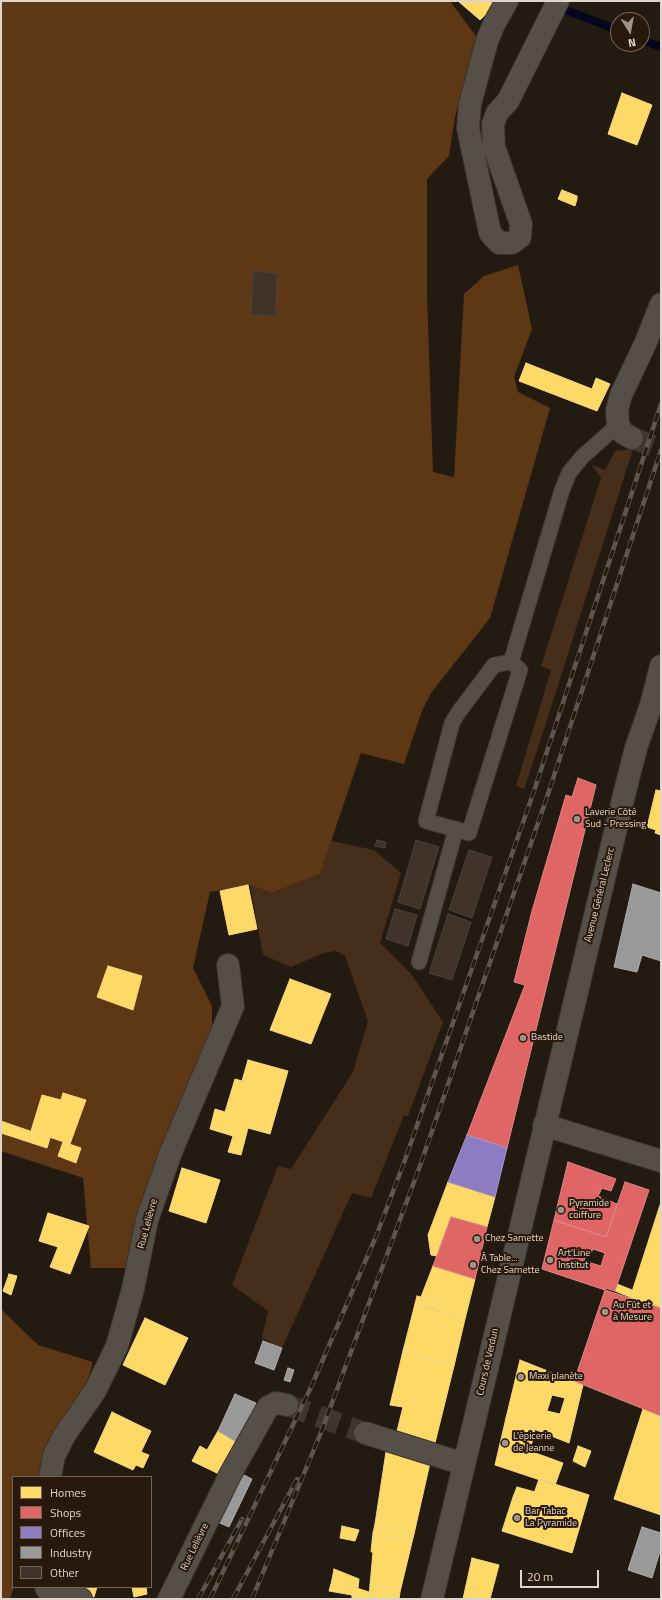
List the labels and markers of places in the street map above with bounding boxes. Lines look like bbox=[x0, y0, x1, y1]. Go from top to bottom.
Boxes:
place label: Laverie Côté Sud - Pressing bbox=[585, 807, 646, 830]
marker: Laverie Côté Sud - Pressing bbox=[572, 814, 582, 824]
place label: Bastide bbox=[531, 1032, 563, 1044]
marker: Bastide bbox=[518, 1033, 528, 1043]
place label: Pyramide coiffure bbox=[569, 1198, 609, 1222]
marker: Pyramide coiffure bbox=[556, 1205, 566, 1215]
place label: Chez Samette bbox=[485, 1233, 543, 1245]
marker: Chez Samette bbox=[472, 1234, 482, 1244]
place label: Art'Line Institut bbox=[558, 1248, 590, 1272]
place label: À Table... Chez Samette bbox=[481, 1253, 539, 1276]
marker: Art'Line Institut bbox=[545, 1255, 555, 1265]
marker: À Table... Chez Samette bbox=[468, 1260, 478, 1270]
place label: Au Fût et à Mesure bbox=[613, 1300, 652, 1324]
marker: Au Fût et à Mesure bbox=[600, 1307, 610, 1317]
place label: Maxi planète bbox=[529, 1371, 583, 1383]
marker: Maxi planète bbox=[516, 1372, 526, 1382]
place label: L'épicerie de Jeanne bbox=[513, 1431, 554, 1454]
marker: L'épicerie de Jeanne bbox=[500, 1438, 510, 1448]
place label: Bar Tabac La Pyramide bbox=[525, 1506, 577, 1530]
marker: Bar Tabac La Pyramide bbox=[512, 1513, 522, 1523]

